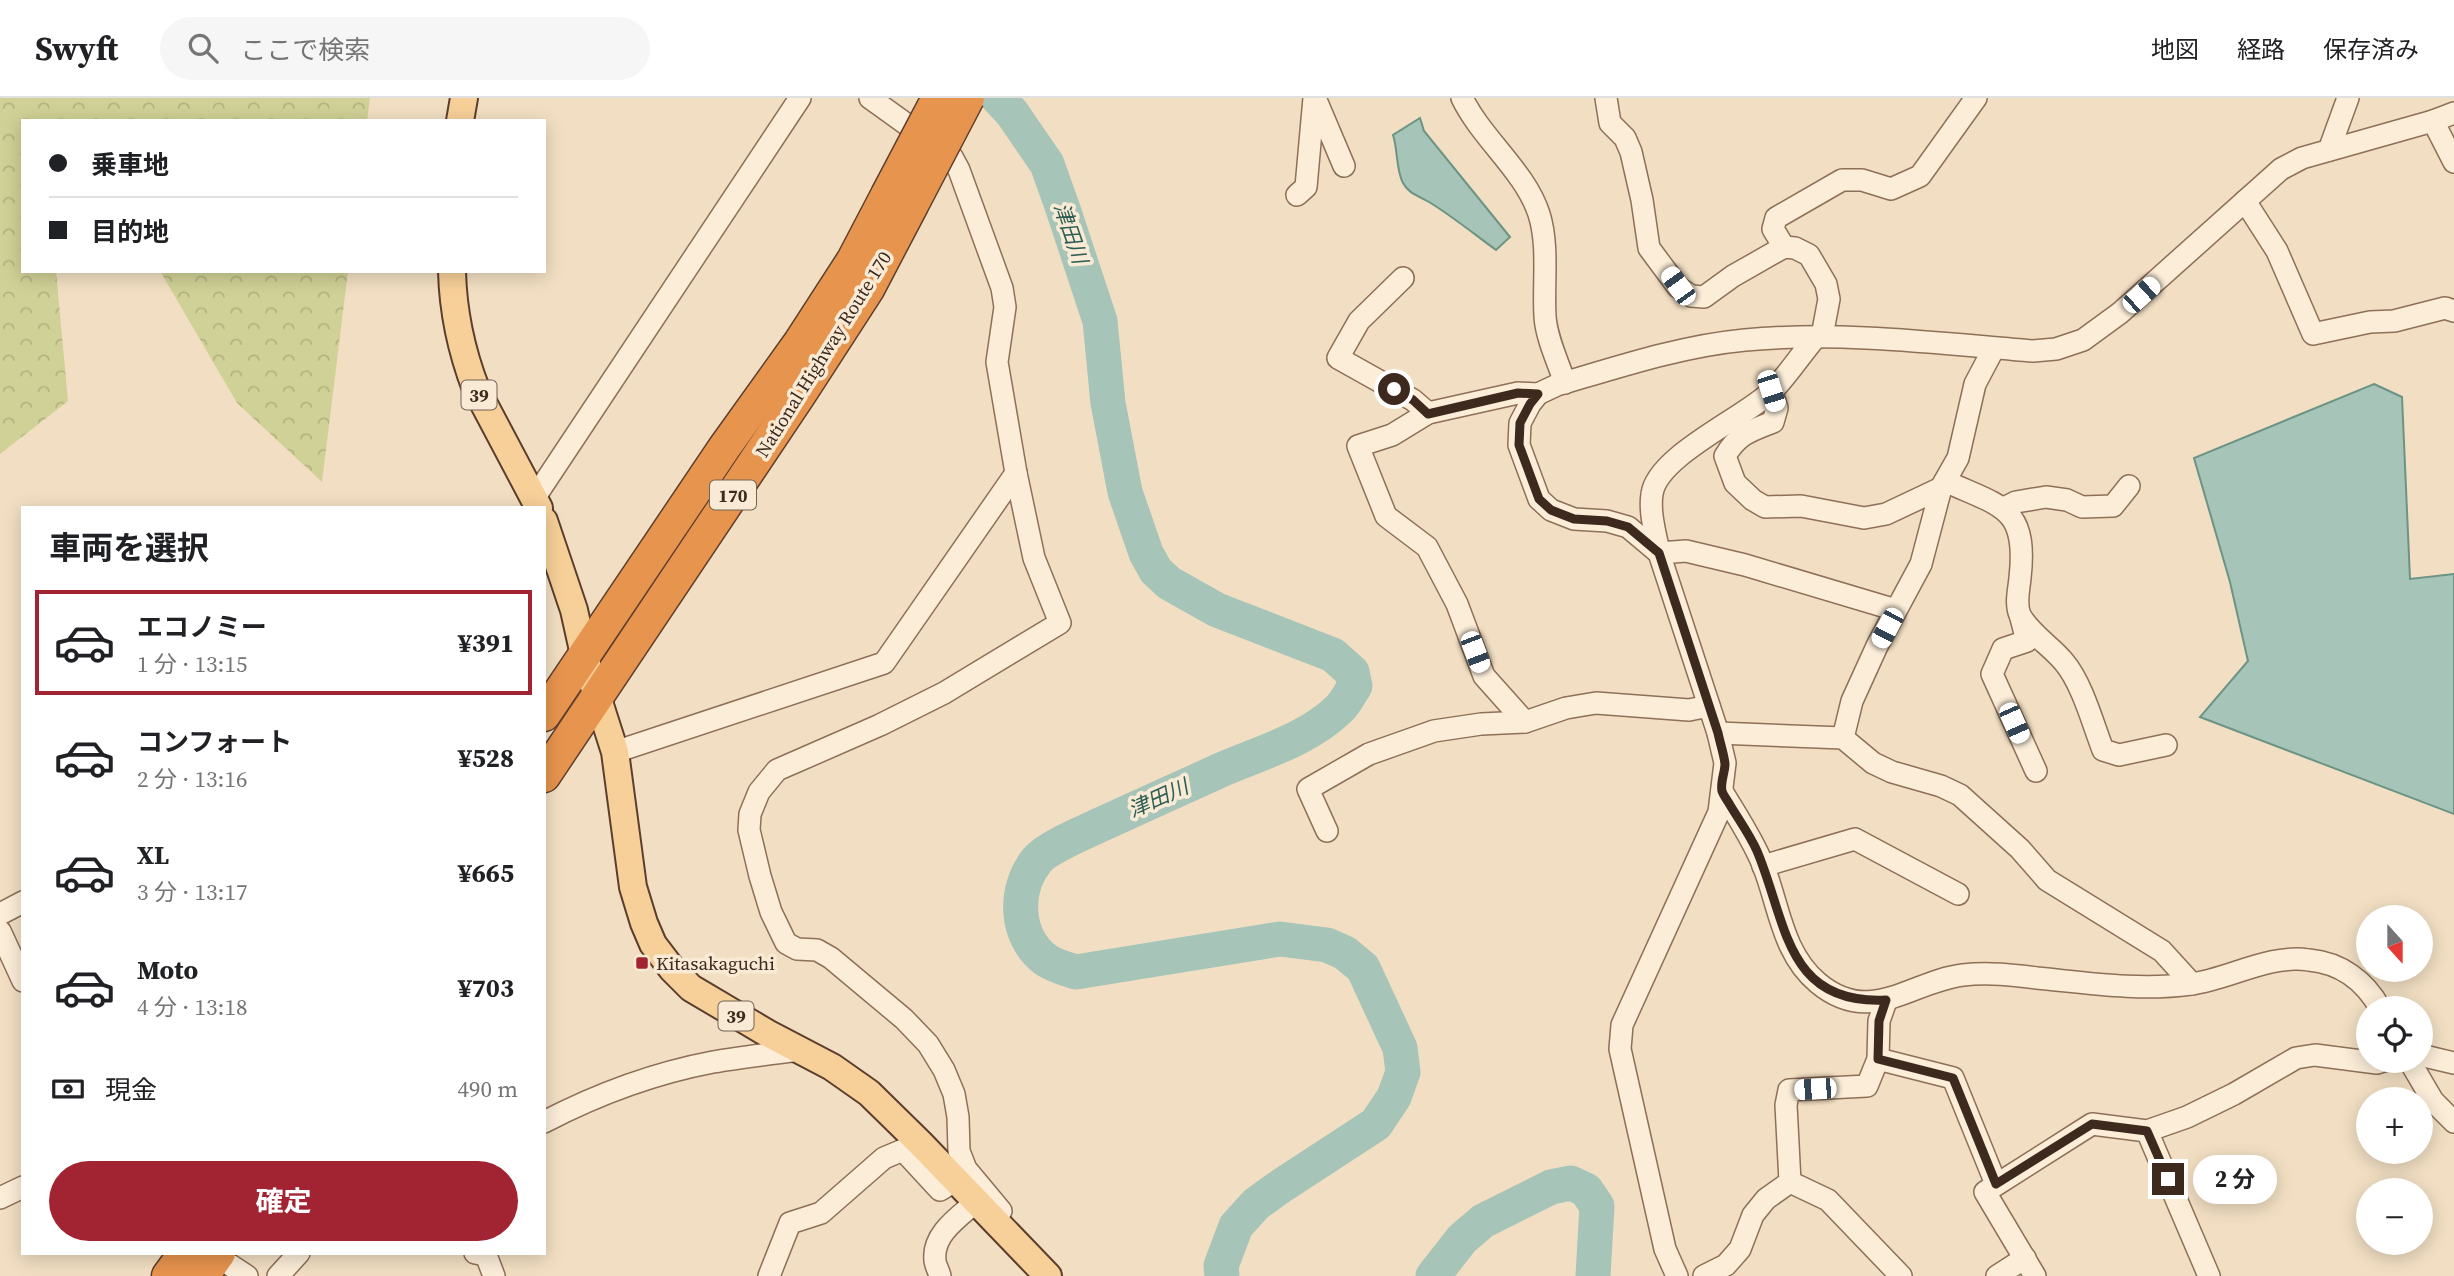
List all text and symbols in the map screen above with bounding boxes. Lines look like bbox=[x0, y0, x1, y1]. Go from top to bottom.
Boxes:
search box bbox=[160, 17, 650, 80]
text: Swyft bbox=[35, 26, 118, 71]
icon: search bbox=[184, 29, 222, 67]
text: ここで検索 bbox=[240, 32, 370, 68]
text: 地図 bbox=[2151, 33, 2199, 66]
text: 経路 bbox=[2237, 33, 2285, 66]
text: 保存済み bbox=[2323, 33, 2419, 66]
text: 乗車地 bbox=[91, 147, 169, 183]
water label: 津田川 bbox=[1047, 198, 1096, 269]
text: 目的地 bbox=[91, 214, 169, 250]
street label: National Highway Route 170 bbox=[749, 246, 897, 462]
car bbox=[1658, 263, 1699, 309]
car bbox=[2119, 273, 2164, 317]
car bbox=[1755, 368, 1788, 414]
route start bbox=[1378, 373, 1410, 405]
road number: 39 bbox=[462, 380, 496, 410]
road number: 170 bbox=[710, 480, 756, 510]
text: 車両を選択 bbox=[49, 526, 209, 570]
car bbox=[1868, 605, 1907, 651]
text: エコノミー bbox=[137, 609, 267, 645]
icon: car bbox=[53, 611, 116, 674]
text: ¥391 bbox=[458, 625, 514, 661]
car bbox=[1458, 629, 1493, 675]
text: 1 分 · 13:15 bbox=[137, 648, 247, 680]
car bbox=[1996, 700, 2033, 746]
text: コンフォート bbox=[137, 724, 292, 760]
icon: car bbox=[53, 726, 116, 789]
text: ¥528 bbox=[458, 740, 514, 776]
text: 2 分 · 13:16 bbox=[137, 763, 247, 795]
water label: 津田川 bbox=[1123, 771, 1195, 824]
text: XL bbox=[137, 837, 169, 873]
icon: car bbox=[53, 841, 116, 904]
text: ¥665 bbox=[458, 855, 514, 891]
text: 3 分 · 13:17 bbox=[137, 876, 247, 908]
north arrow bbox=[2356, 905, 2432, 982]
map controls bbox=[2356, 905, 2433, 1255]
place label: Kitasakaguchi bbox=[656, 950, 775, 976]
text: Moto bbox=[137, 952, 198, 988]
marker: Kitasakaguchi bbox=[634, 955, 650, 971]
icon: car bbox=[53, 956, 116, 1019]
text: ¥703 bbox=[458, 970, 514, 1006]
text: 4 分 · 13:18 bbox=[137, 991, 247, 1023]
button: locate bbox=[2356, 996, 2433, 1073]
road number: 39 bbox=[718, 1001, 754, 1030]
icon: cash bbox=[49, 1070, 87, 1108]
text: 現金 bbox=[105, 1072, 157, 1108]
text: 490 m bbox=[457, 1073, 518, 1105]
car bbox=[1794, 1077, 1837, 1101]
button: + bbox=[2356, 1087, 2433, 1164]
callout: 2 分 bbox=[2192, 1154, 2276, 1204]
button: 確定 bbox=[49, 1161, 518, 1241]
route end bbox=[2152, 1163, 2184, 1195]
text: 2 分 bbox=[2215, 1163, 2255, 1195]
button: − bbox=[2356, 1178, 2433, 1255]

